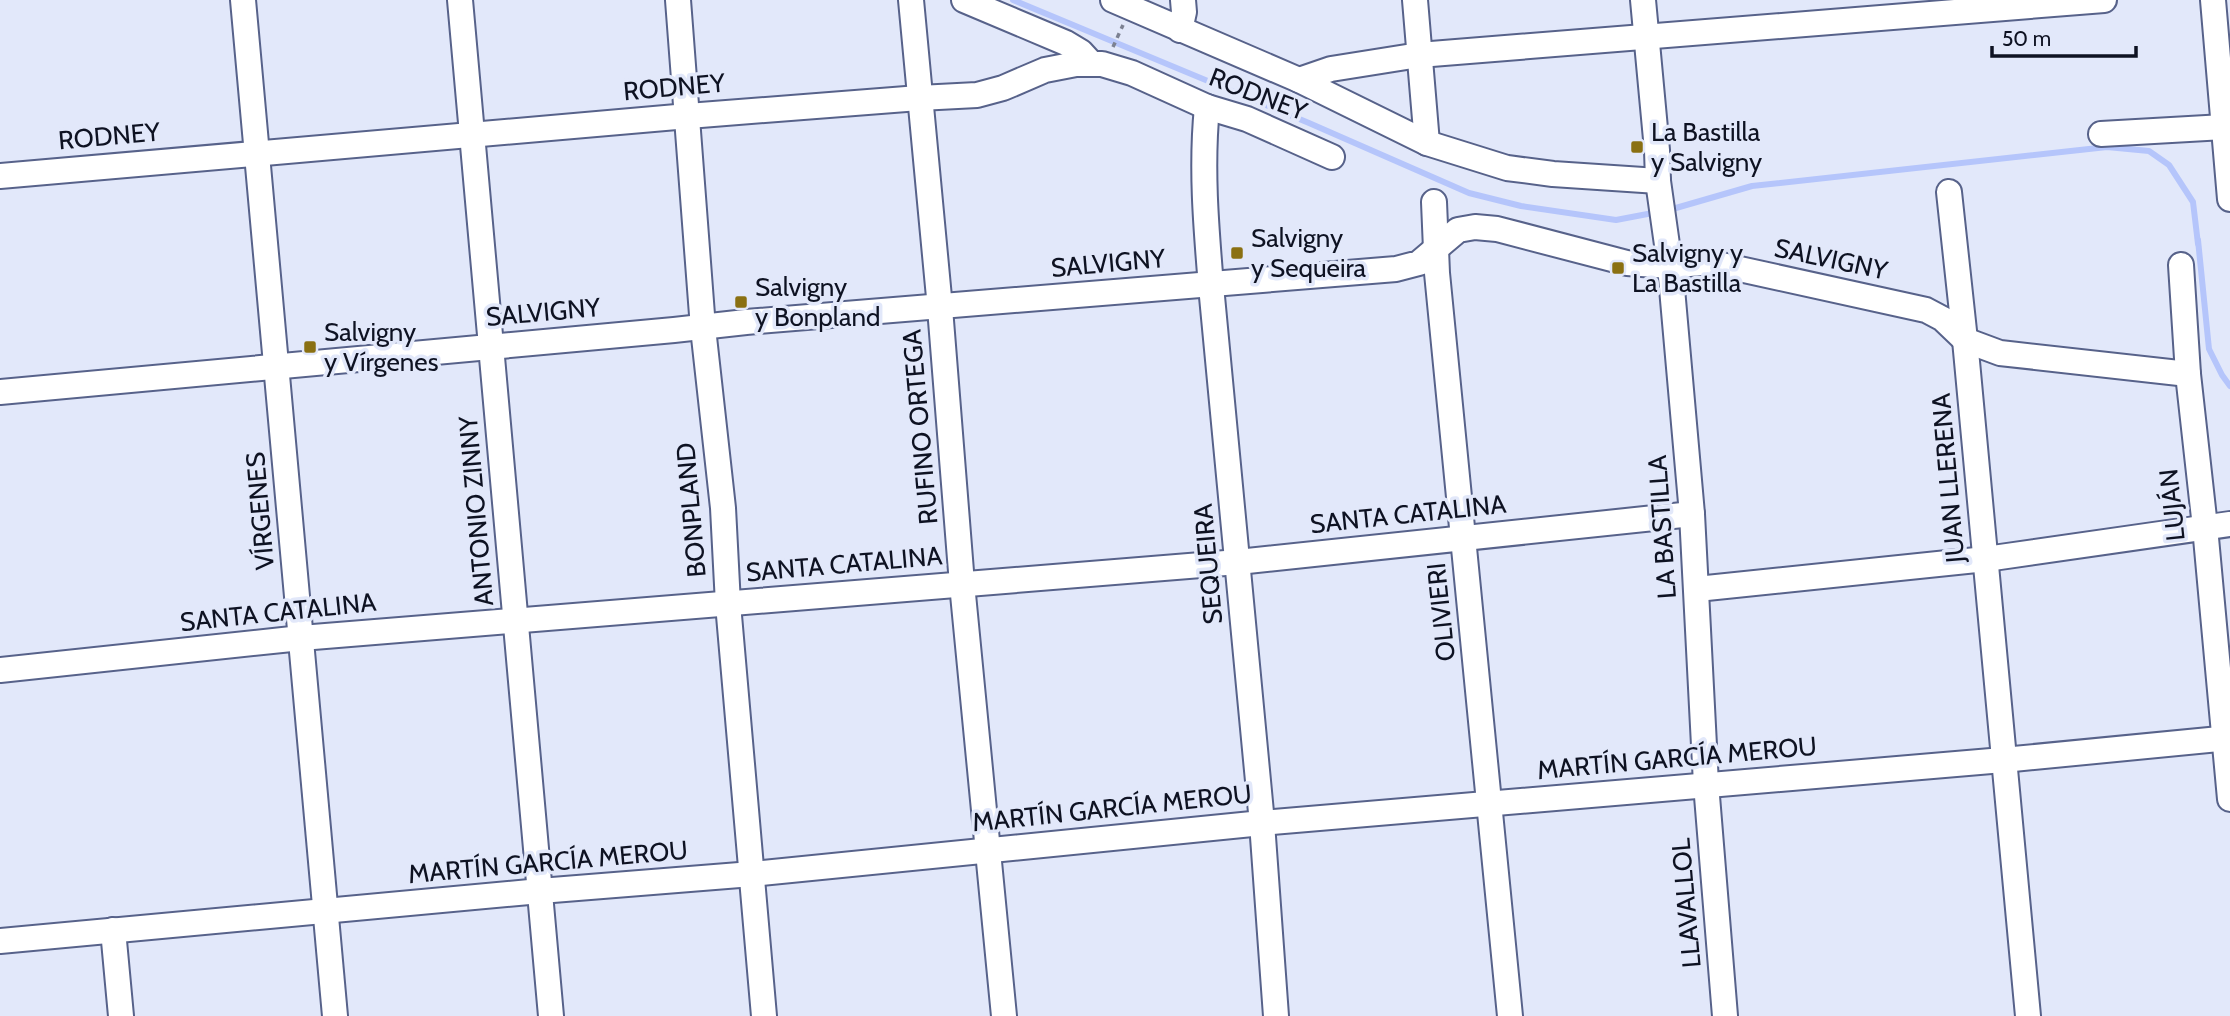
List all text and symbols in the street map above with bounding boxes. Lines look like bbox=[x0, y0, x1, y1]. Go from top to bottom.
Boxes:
scale bar bbox=[1992, 14, 2136, 58]
text: 50 m bbox=[2002, 26, 2051, 51]
street label: RODNEY bbox=[1205, 61, 1312, 127]
street label: RODNEY bbox=[622, 67, 726, 107]
street label: RODNEY bbox=[57, 116, 161, 156]
place label: La Bastilla y Salvigny bbox=[1651, 116, 1762, 178]
marker: La Bastilla y Salvigny bbox=[1629, 139, 1645, 155]
place label: Salvigny y Sequeira bbox=[1251, 222, 1366, 284]
street label: SALVIGNY bbox=[1772, 231, 1891, 287]
place label: Salvigny y La Bastilla bbox=[1632, 237, 1743, 299]
street label: SALVIGNY bbox=[1050, 242, 1167, 284]
marker: Salvigny y Sequeira bbox=[1229, 245, 1245, 261]
marker: Salvigny y La Bastilla bbox=[1610, 260, 1626, 276]
place label: Salvigny y Bonpland bbox=[755, 271, 880, 333]
street label: SALVIGNY bbox=[485, 291, 602, 333]
marker: Salvigny y Bonpland bbox=[733, 294, 749, 310]
place label: Salvigny y Vírgenes bbox=[324, 316, 439, 378]
street label: RUFINO ORTEGA bbox=[896, 328, 944, 526]
marker: Salvigny y Vírgenes bbox=[302, 339, 318, 355]
street label: JUAN LLERENA bbox=[1925, 392, 1971, 565]
street label: ANTONIO ZINNY bbox=[452, 414, 500, 607]
street label: BONPLAND bbox=[669, 441, 713, 579]
street label: VÍRGENES bbox=[239, 451, 281, 571]
street label: LA BASTILLA bbox=[1641, 454, 1683, 600]
street label: LUJÁN bbox=[2152, 467, 2192, 543]
street label: SANTA CATALINA bbox=[1308, 488, 1508, 540]
street label: SEQUEIRA bbox=[1187, 502, 1229, 626]
street label: SANTA CATALINA bbox=[745, 539, 943, 589]
street label: OLIVIERI bbox=[1420, 561, 1462, 663]
street label: SANTA CATALINA bbox=[178, 586, 378, 638]
street label: MARTÍN GARCÍA MEROU bbox=[1536, 730, 1818, 786]
street label: MARTÍN GARCÍA MEROU bbox=[971, 777, 1253, 839]
street label: MARTÍN GARCÍA MEROU bbox=[407, 834, 689, 890]
street label: LLAVALLOL bbox=[1664, 837, 1708, 969]

